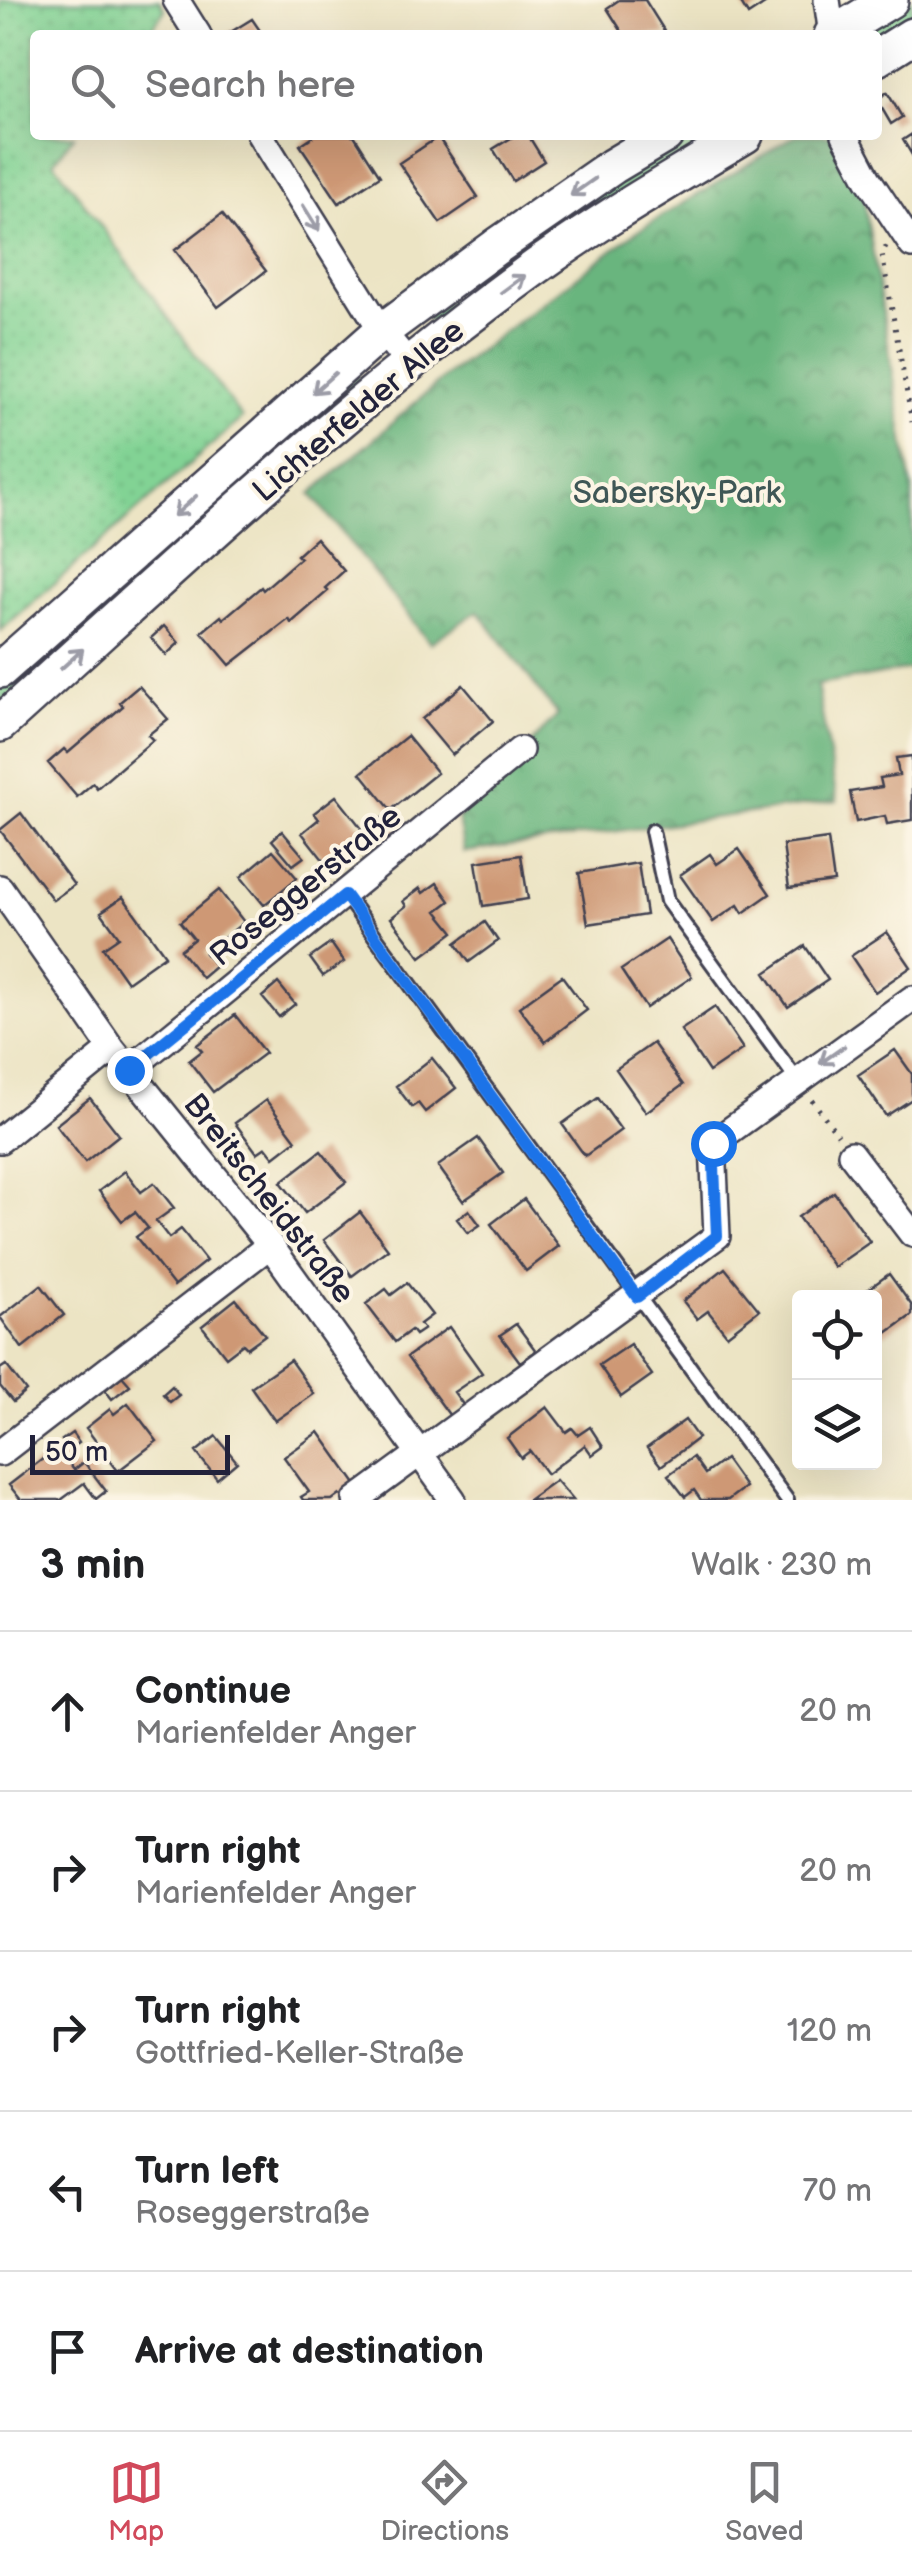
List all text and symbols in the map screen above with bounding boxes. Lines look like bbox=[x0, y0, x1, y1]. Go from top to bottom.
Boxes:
search box bbox=[30, 30, 882, 140]
icon: search bbox=[65, 58, 120, 113]
text: Search here bbox=[145, 63, 356, 108]
one-way arrow bbox=[569, 176, 597, 197]
one-way arrow bbox=[301, 203, 322, 232]
one-way arrow bbox=[499, 274, 526, 295]
street label: Lichterfelder Allee bbox=[245, 311, 472, 511]
one-way arrow bbox=[312, 371, 337, 394]
park label: Sabersky-Park bbox=[573, 474, 782, 513]
one-way arrow bbox=[173, 494, 199, 517]
one-way arrow bbox=[59, 648, 84, 671]
street label: Roseggerstraße bbox=[202, 797, 409, 975]
one-way arrow bbox=[819, 1044, 847, 1065]
route end bbox=[107, 1048, 153, 1094]
street label: Breitscheidstraße bbox=[175, 1086, 363, 1312]
route start bbox=[691, 1121, 737, 1167]
map controls bbox=[792, 1290, 882, 1470]
button: locate bbox=[792, 1290, 882, 1380]
button: layers bbox=[792, 1380, 882, 1470]
scale bar bbox=[30, 1430, 230, 1474]
text: 50 m bbox=[45, 1436, 108, 1469]
text: 3 min bbox=[40, 1540, 145, 1591]
text: Walk · 230 m bbox=[691, 1546, 872, 1585]
text: Continue bbox=[135, 1669, 291, 1714]
icon: ahead bbox=[40, 1684, 95, 1739]
text: 20 m bbox=[799, 1692, 872, 1731]
text: Marienfelder Anger bbox=[135, 1714, 416, 1753]
text: Turn right bbox=[135, 1829, 300, 1874]
icon: right bbox=[40, 1844, 95, 1899]
text: 20 m bbox=[799, 1852, 872, 1891]
text: Marienfelder Anger bbox=[135, 1874, 416, 1913]
text: Turn right bbox=[135, 1989, 300, 2034]
icon: right bbox=[40, 2004, 95, 2059]
text: 120 m bbox=[787, 2012, 872, 2051]
text: Gottfried-Keller-Straße bbox=[135, 2034, 464, 2073]
text: Turn left bbox=[135, 2149, 279, 2194]
icon: left bbox=[40, 2164, 95, 2219]
text: 70 m bbox=[802, 2172, 872, 2211]
text: Roseggerstraße bbox=[135, 2194, 370, 2233]
icon: arrive bbox=[40, 2324, 95, 2379]
text: Arrive at destination bbox=[135, 2329, 484, 2374]
tab: Map bbox=[108, 2455, 164, 2548]
tab: Directions bbox=[380, 2455, 509, 2548]
tab: Saved bbox=[725, 2455, 804, 2548]

